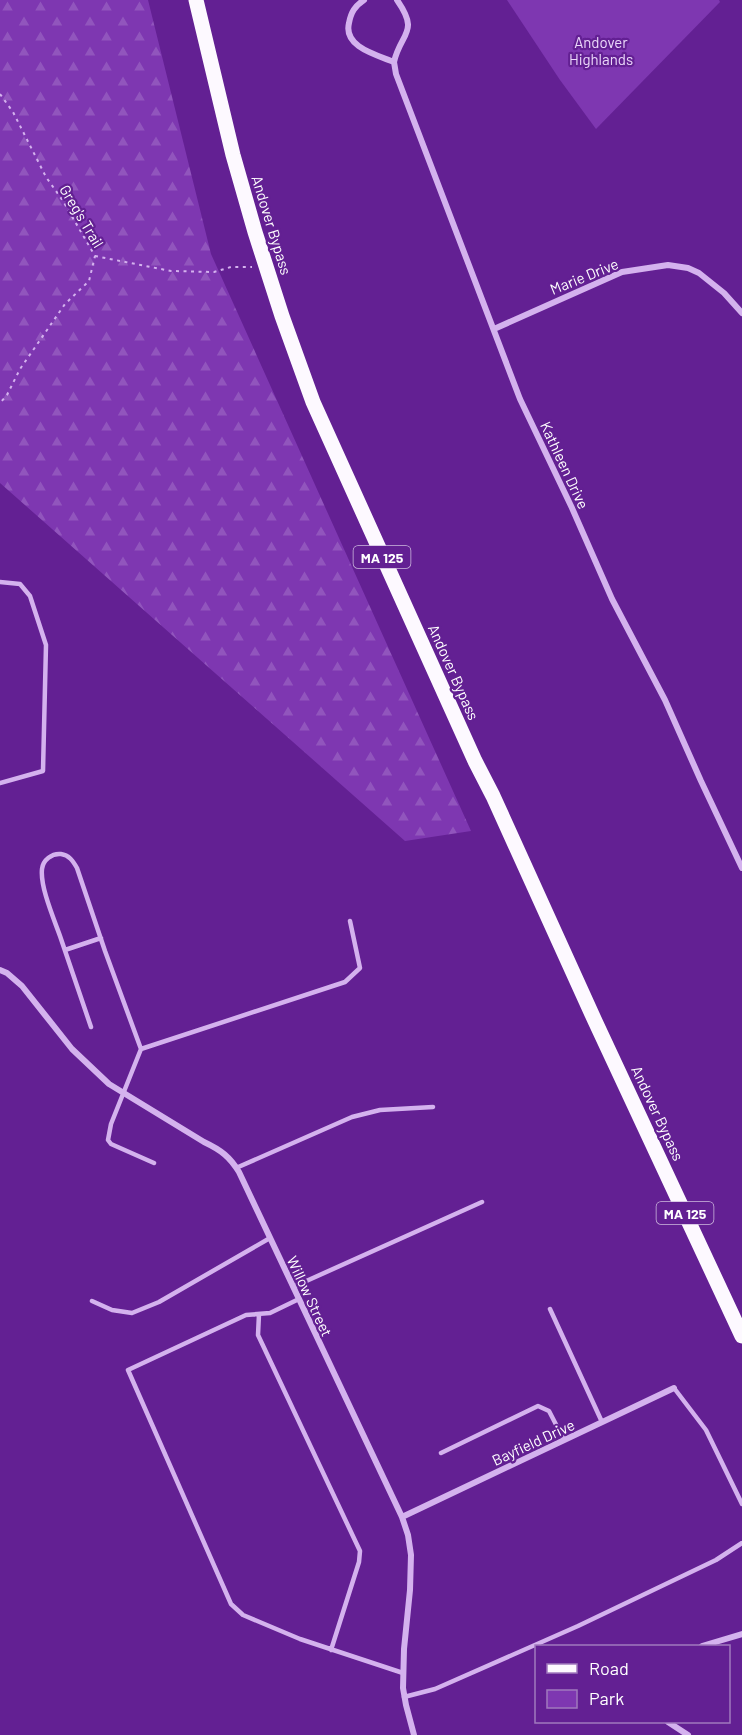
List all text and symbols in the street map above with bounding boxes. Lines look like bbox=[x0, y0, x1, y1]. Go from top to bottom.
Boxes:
park label: Andover Highlands bbox=[569, 33, 633, 68]
street label: Andover Bypass bbox=[248, 173, 296, 277]
street label: Greg's Trail bbox=[56, 181, 108, 251]
street label: Marie Drive bbox=[547, 254, 621, 298]
street label: Kathleen Drive bbox=[537, 418, 593, 512]
road number: MA 125 bbox=[354, 546, 410, 568]
street label: Andover Bypass bbox=[425, 621, 483, 723]
street label: Andover Bypass bbox=[628, 1063, 688, 1163]
road number: MA 125 bbox=[656, 1202, 714, 1224]
street label: Willow Street bbox=[284, 1253, 336, 1339]
street label: Bayfield Drive bbox=[489, 1415, 577, 1469]
legend bbox=[535, 1645, 730, 1723]
text: Road bbox=[589, 1657, 629, 1679]
text: Park bbox=[589, 1687, 624, 1709]

